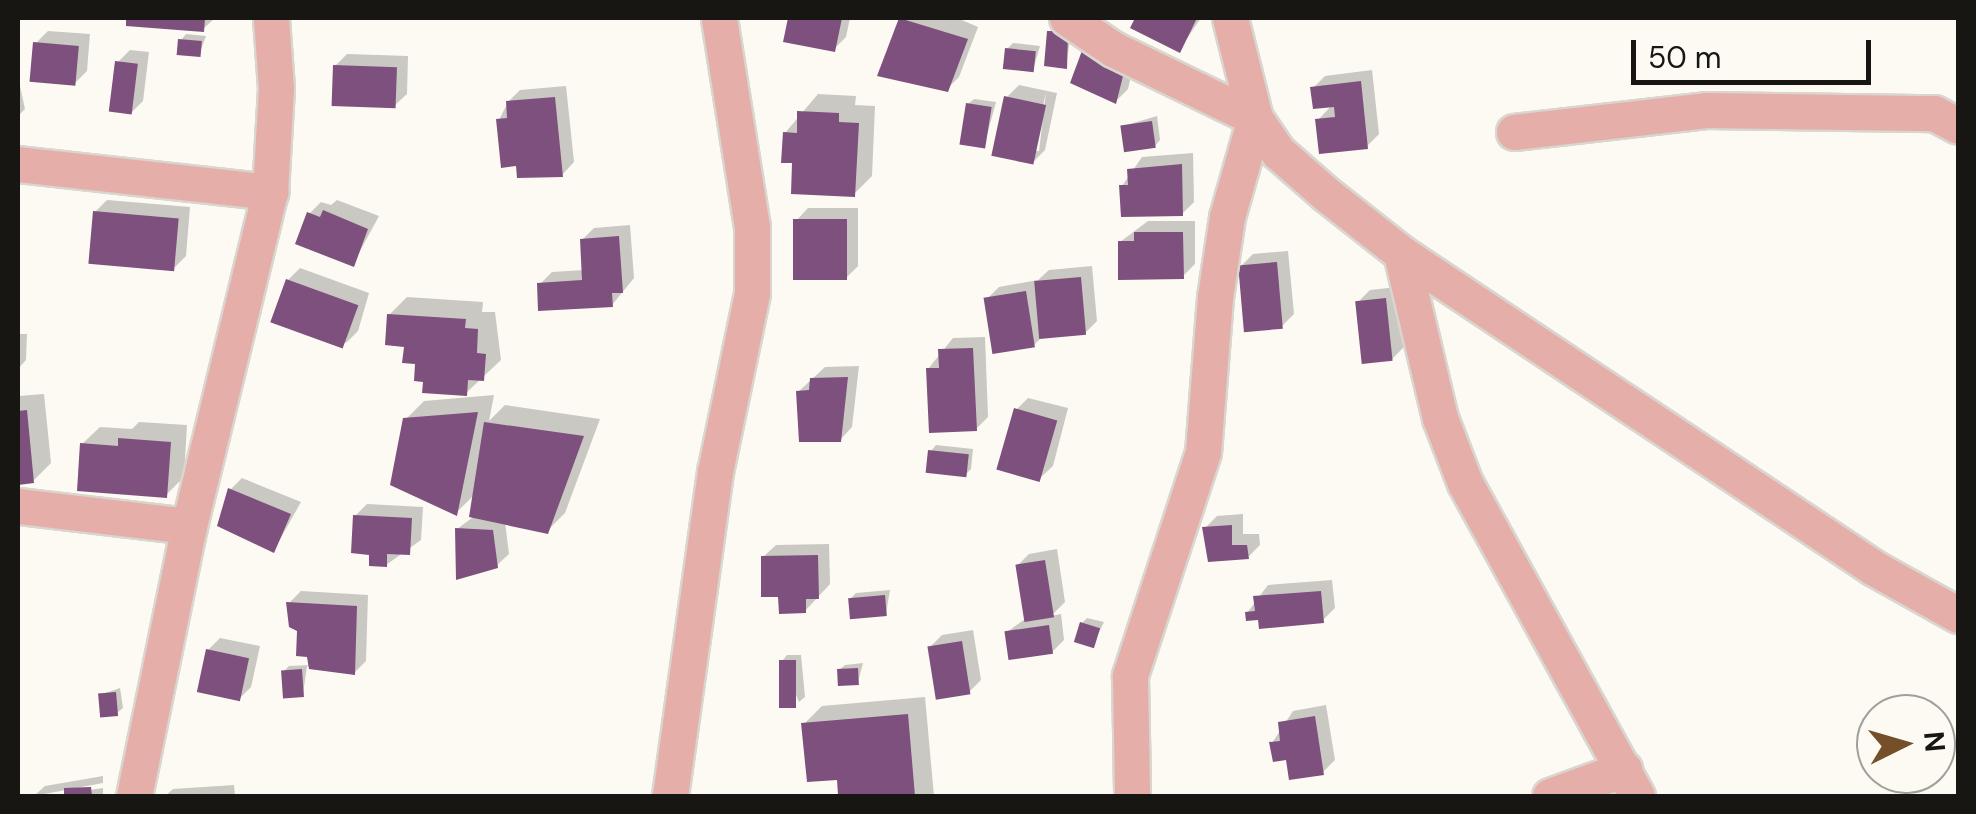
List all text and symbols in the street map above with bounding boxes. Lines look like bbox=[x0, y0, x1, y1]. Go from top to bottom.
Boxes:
scale bar bbox=[1636, 20, 1876, 82]
text: 50 m bbox=[1648, 38, 1722, 77]
north arrow bbox=[1856, 694, 1956, 794]
text: N bbox=[1915, 730, 1954, 753]

